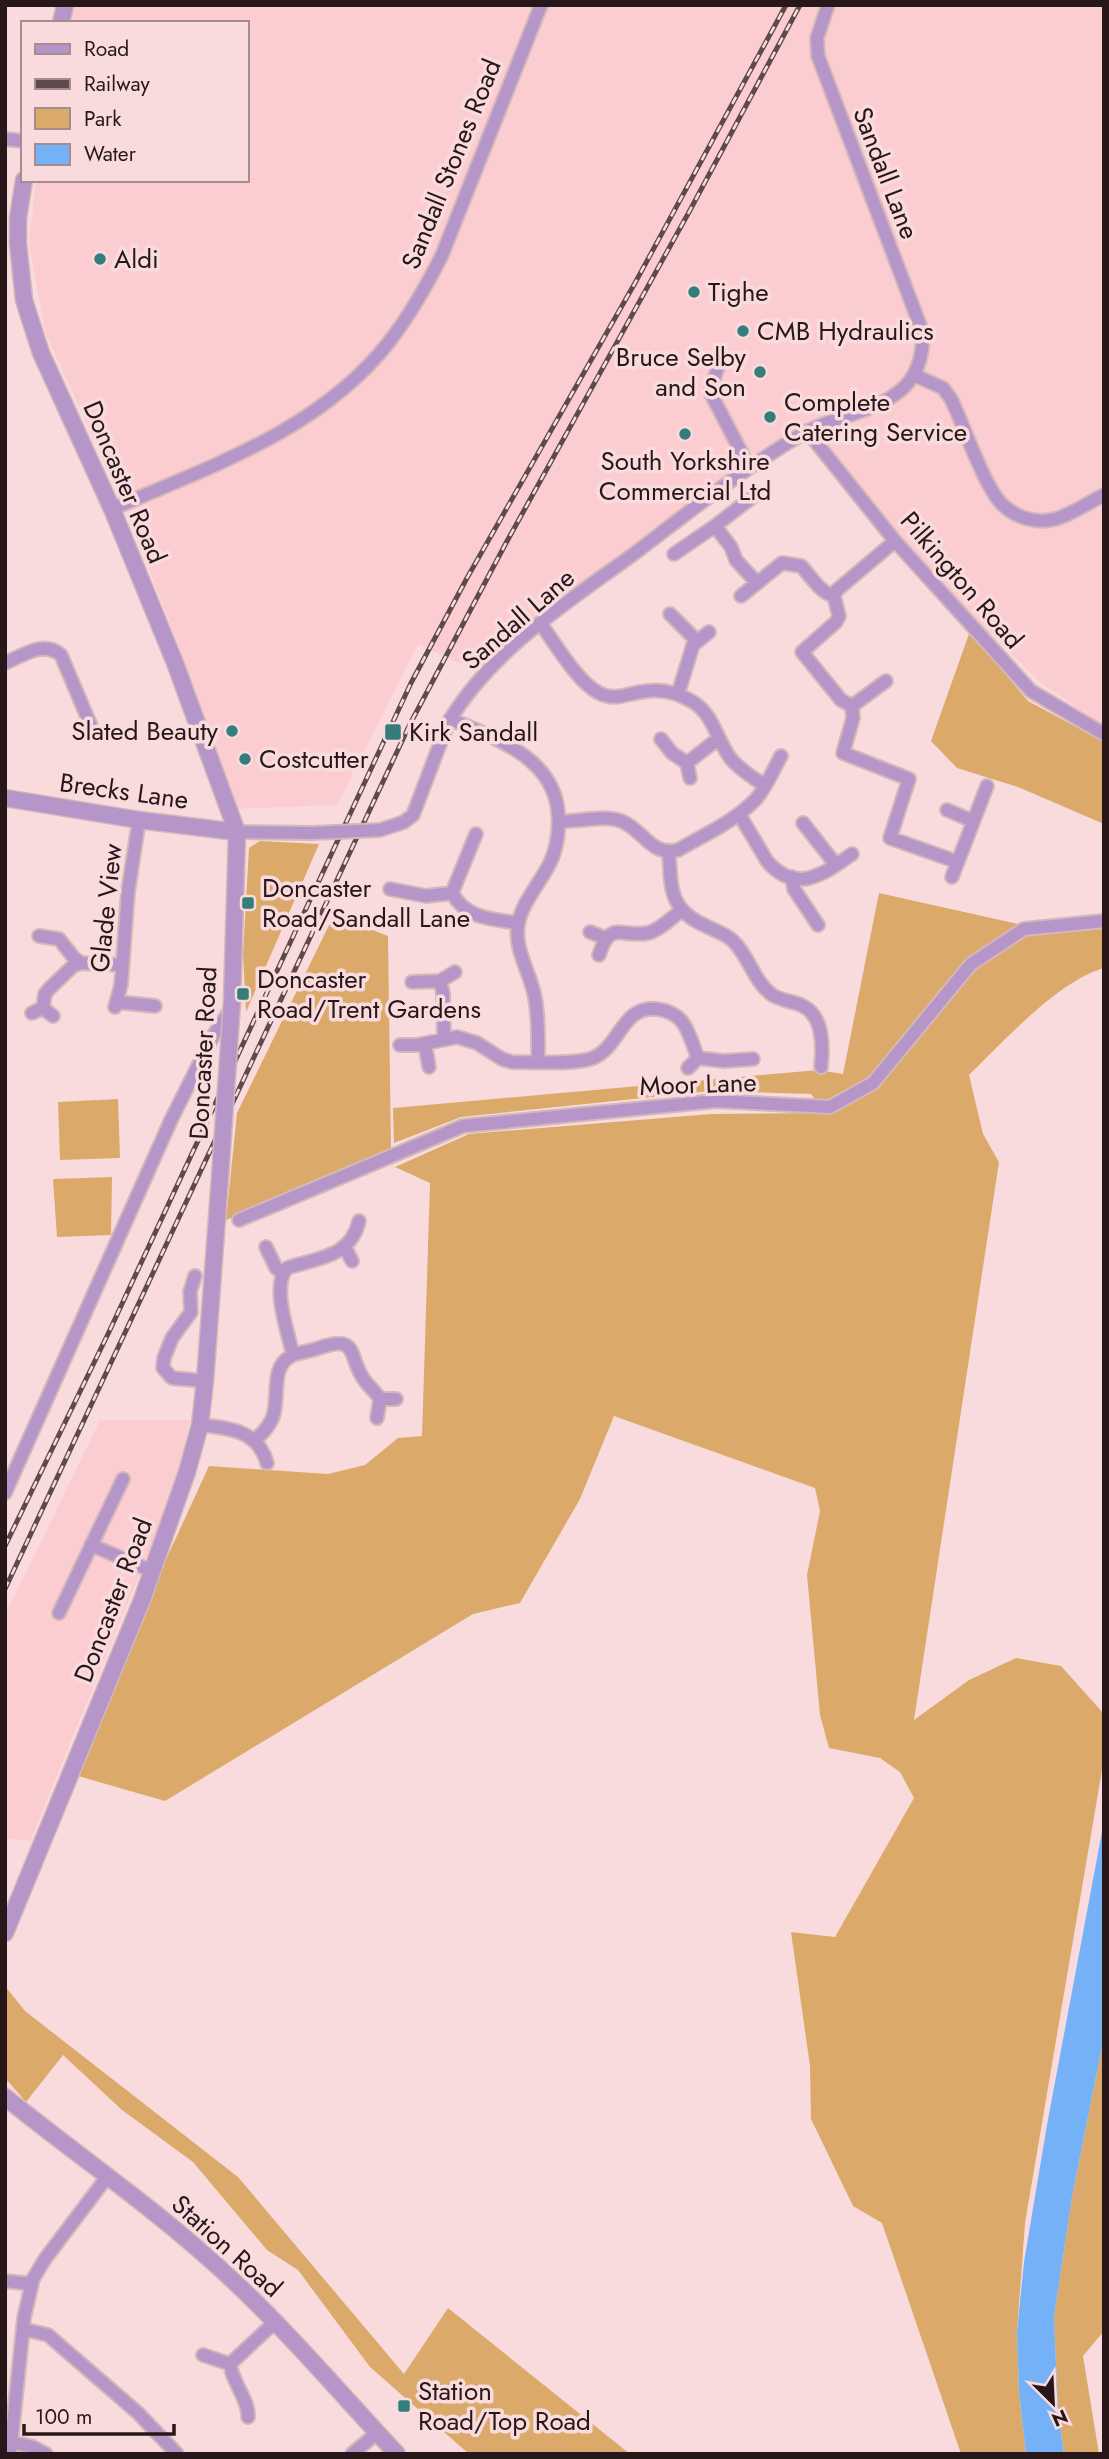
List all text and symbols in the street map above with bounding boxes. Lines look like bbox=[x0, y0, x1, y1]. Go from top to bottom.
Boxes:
legend bbox=[21, 21, 248, 182]
text: Road bbox=[84, 34, 129, 64]
street label: Sandall Stones Road bbox=[392, 53, 510, 275]
text: Railway bbox=[84, 69, 150, 99]
street label: Sandall Lane bbox=[843, 101, 929, 245]
text: Park bbox=[84, 104, 122, 134]
text: Water bbox=[84, 139, 137, 169]
place label: Aldi bbox=[114, 240, 159, 278]
marker: Aldi bbox=[92, 251, 108, 267]
place label: Tighe bbox=[708, 273, 769, 311]
marker: Tighe bbox=[686, 284, 702, 300]
place label: CMB Hydraulics bbox=[757, 312, 934, 350]
marker: CMB Hydraulics bbox=[735, 323, 751, 339]
place label: Bruce Selby and Son bbox=[616, 338, 747, 406]
marker: Bruce Selby and Son bbox=[752, 364, 768, 380]
place label: Complete Catering Service bbox=[784, 383, 967, 451]
street label: Doncaster Road bbox=[74, 395, 176, 569]
marker: Complete Catering Service bbox=[762, 409, 778, 425]
marker: South Yorkshire Commercial Ltd bbox=[677, 426, 693, 442]
place label: South Yorkshire Commercial Ltd bbox=[599, 442, 771, 510]
street label: Pilkington Road bbox=[891, 503, 1033, 657]
street label: Sandall Lane bbox=[453, 559, 583, 679]
place label: Slated Beauty bbox=[71, 712, 219, 750]
place label: Kirk Sandall bbox=[409, 713, 538, 751]
marker: Kirk Sandall bbox=[383, 722, 403, 742]
marker: Slated Beauty bbox=[224, 723, 240, 739]
place label: Costcutter bbox=[259, 740, 369, 778]
marker: Costcutter bbox=[237, 751, 253, 767]
street label: Brecks Lane bbox=[57, 763, 191, 819]
street label: Glade View bbox=[80, 841, 132, 974]
place label: Doncaster Road/Sandall Lane bbox=[262, 869, 470, 937]
marker: Doncaster Road/Sandall Lane bbox=[240, 895, 256, 911]
place label: Doncaster Road/Trent Gardens bbox=[257, 960, 481, 1028]
street label: Doncaster Road bbox=[179, 965, 227, 1141]
marker: Doncaster Road/Trent Gardens bbox=[235, 986, 251, 1002]
street label: Moor Lane bbox=[639, 1063, 757, 1105]
street label: Doncaster Road bbox=[64, 1512, 162, 1688]
street label: Station Road bbox=[163, 2186, 291, 2306]
north arrow bbox=[1018, 2368, 1088, 2438]
place label: Station Road/Top Road bbox=[418, 2372, 591, 2440]
scale bar bbox=[24, 2392, 175, 2436]
marker: Station Road/Top Road bbox=[396, 2398, 412, 2414]
text: 100 m bbox=[35, 2402, 92, 2432]
text: N bbox=[1047, 2403, 1072, 2433]

